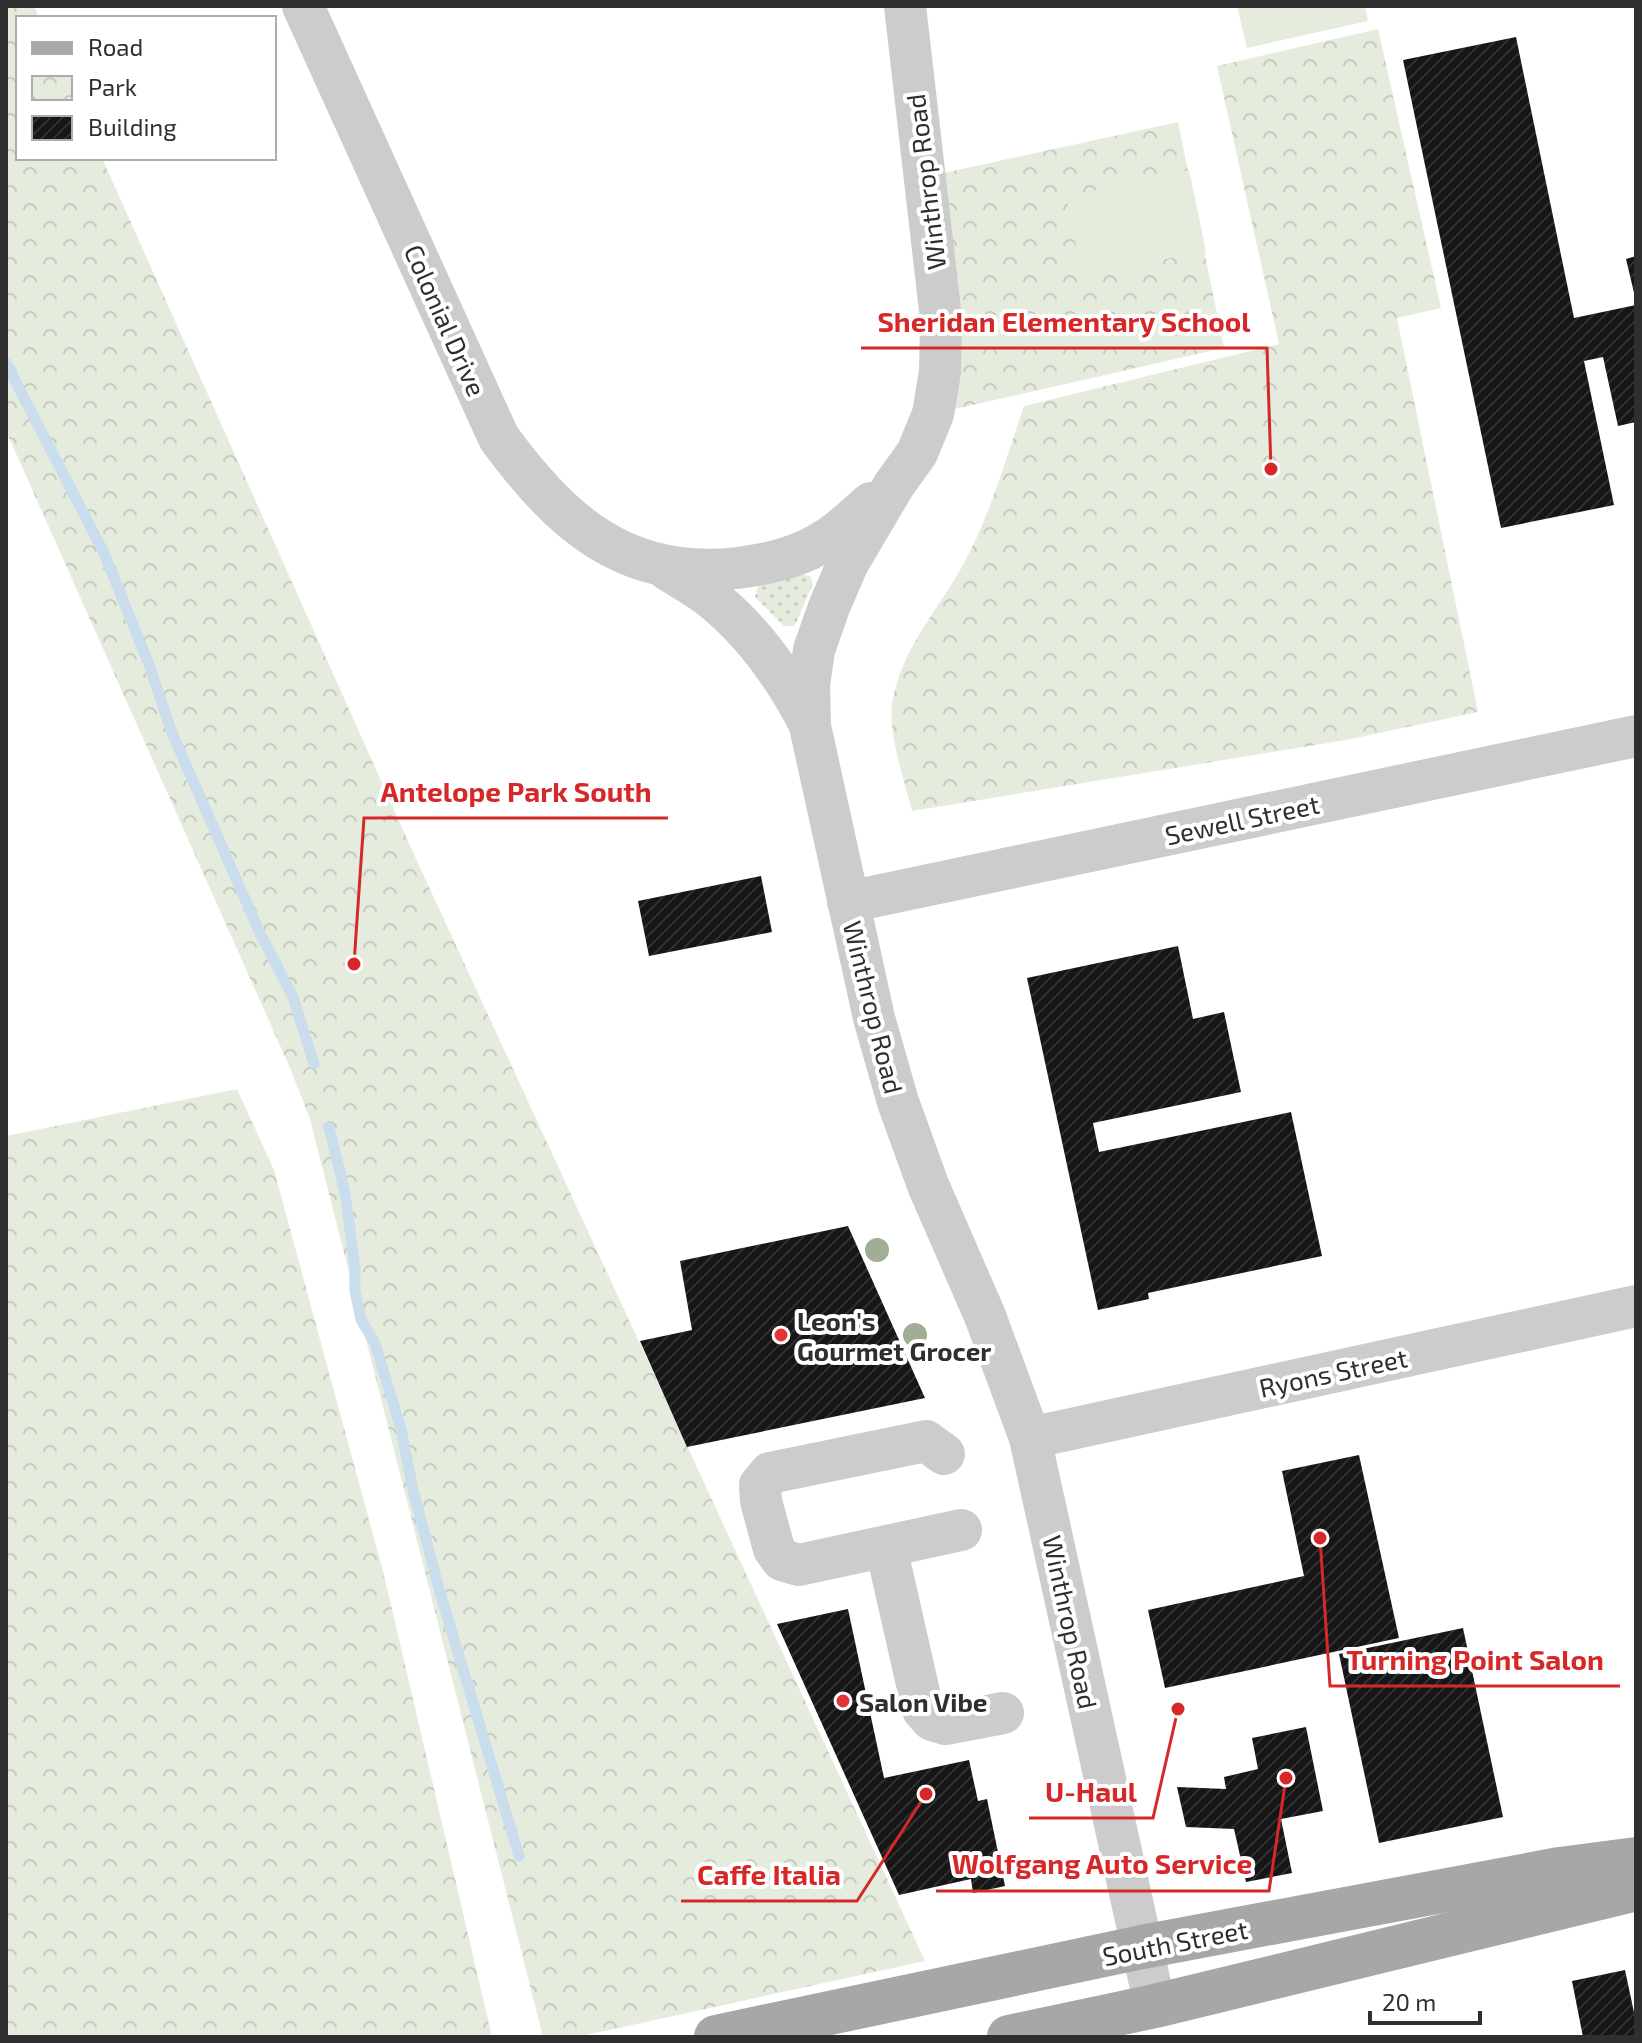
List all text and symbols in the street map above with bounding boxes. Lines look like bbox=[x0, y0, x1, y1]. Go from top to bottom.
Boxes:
legend bbox=[16, 16, 276, 160]
text: Road bbox=[88, 32, 143, 61]
text: Park bbox=[88, 72, 137, 101]
street label: Winthrop Road bbox=[899, 92, 951, 272]
text: Building bbox=[88, 112, 177, 141]
street label: Colonial Drive bbox=[399, 239, 493, 401]
callout: Sheridan Elementary School bbox=[861, 296, 1267, 348]
text: Sheridan Elementary School bbox=[877, 304, 1251, 338]
callout: Antelope Park South bbox=[364, 766, 668, 818]
text: Antelope Park South bbox=[380, 774, 652, 808]
street label: Sewell Street bbox=[1162, 788, 1322, 850]
street label: Winthrop Road bbox=[838, 917, 910, 1097]
place label: Leon's Gourmet Grocer bbox=[797, 1305, 991, 1366]
marker: Leon's Gourmet Grocer bbox=[772, 1326, 790, 1344]
street label: Ryons Street bbox=[1256, 1341, 1410, 1403]
street label: Winthrop Road bbox=[1037, 1532, 1105, 1712]
callout: Turning Point Salon bbox=[1330, 1634, 1620, 1686]
text: Turning Point Salon bbox=[1346, 1642, 1604, 1676]
place label: Salon Vibe bbox=[859, 1686, 988, 1717]
marker: Salon Vibe bbox=[834, 1692, 852, 1710]
callout: U-Haul bbox=[1029, 1766, 1153, 1818]
text: U-Haul bbox=[1045, 1774, 1138, 1808]
callout: Wolfgang Auto Service bbox=[936, 1839, 1269, 1891]
text: Wolfgang Auto Service bbox=[952, 1846, 1252, 1880]
callout: Caffe Italia bbox=[681, 1849, 857, 1901]
text: Caffe Italia bbox=[697, 1857, 841, 1891]
street label: South Street bbox=[1100, 1913, 1250, 1971]
scale bar bbox=[1370, 1975, 1480, 2025]
text: 20 m bbox=[1382, 1987, 1436, 2016]

